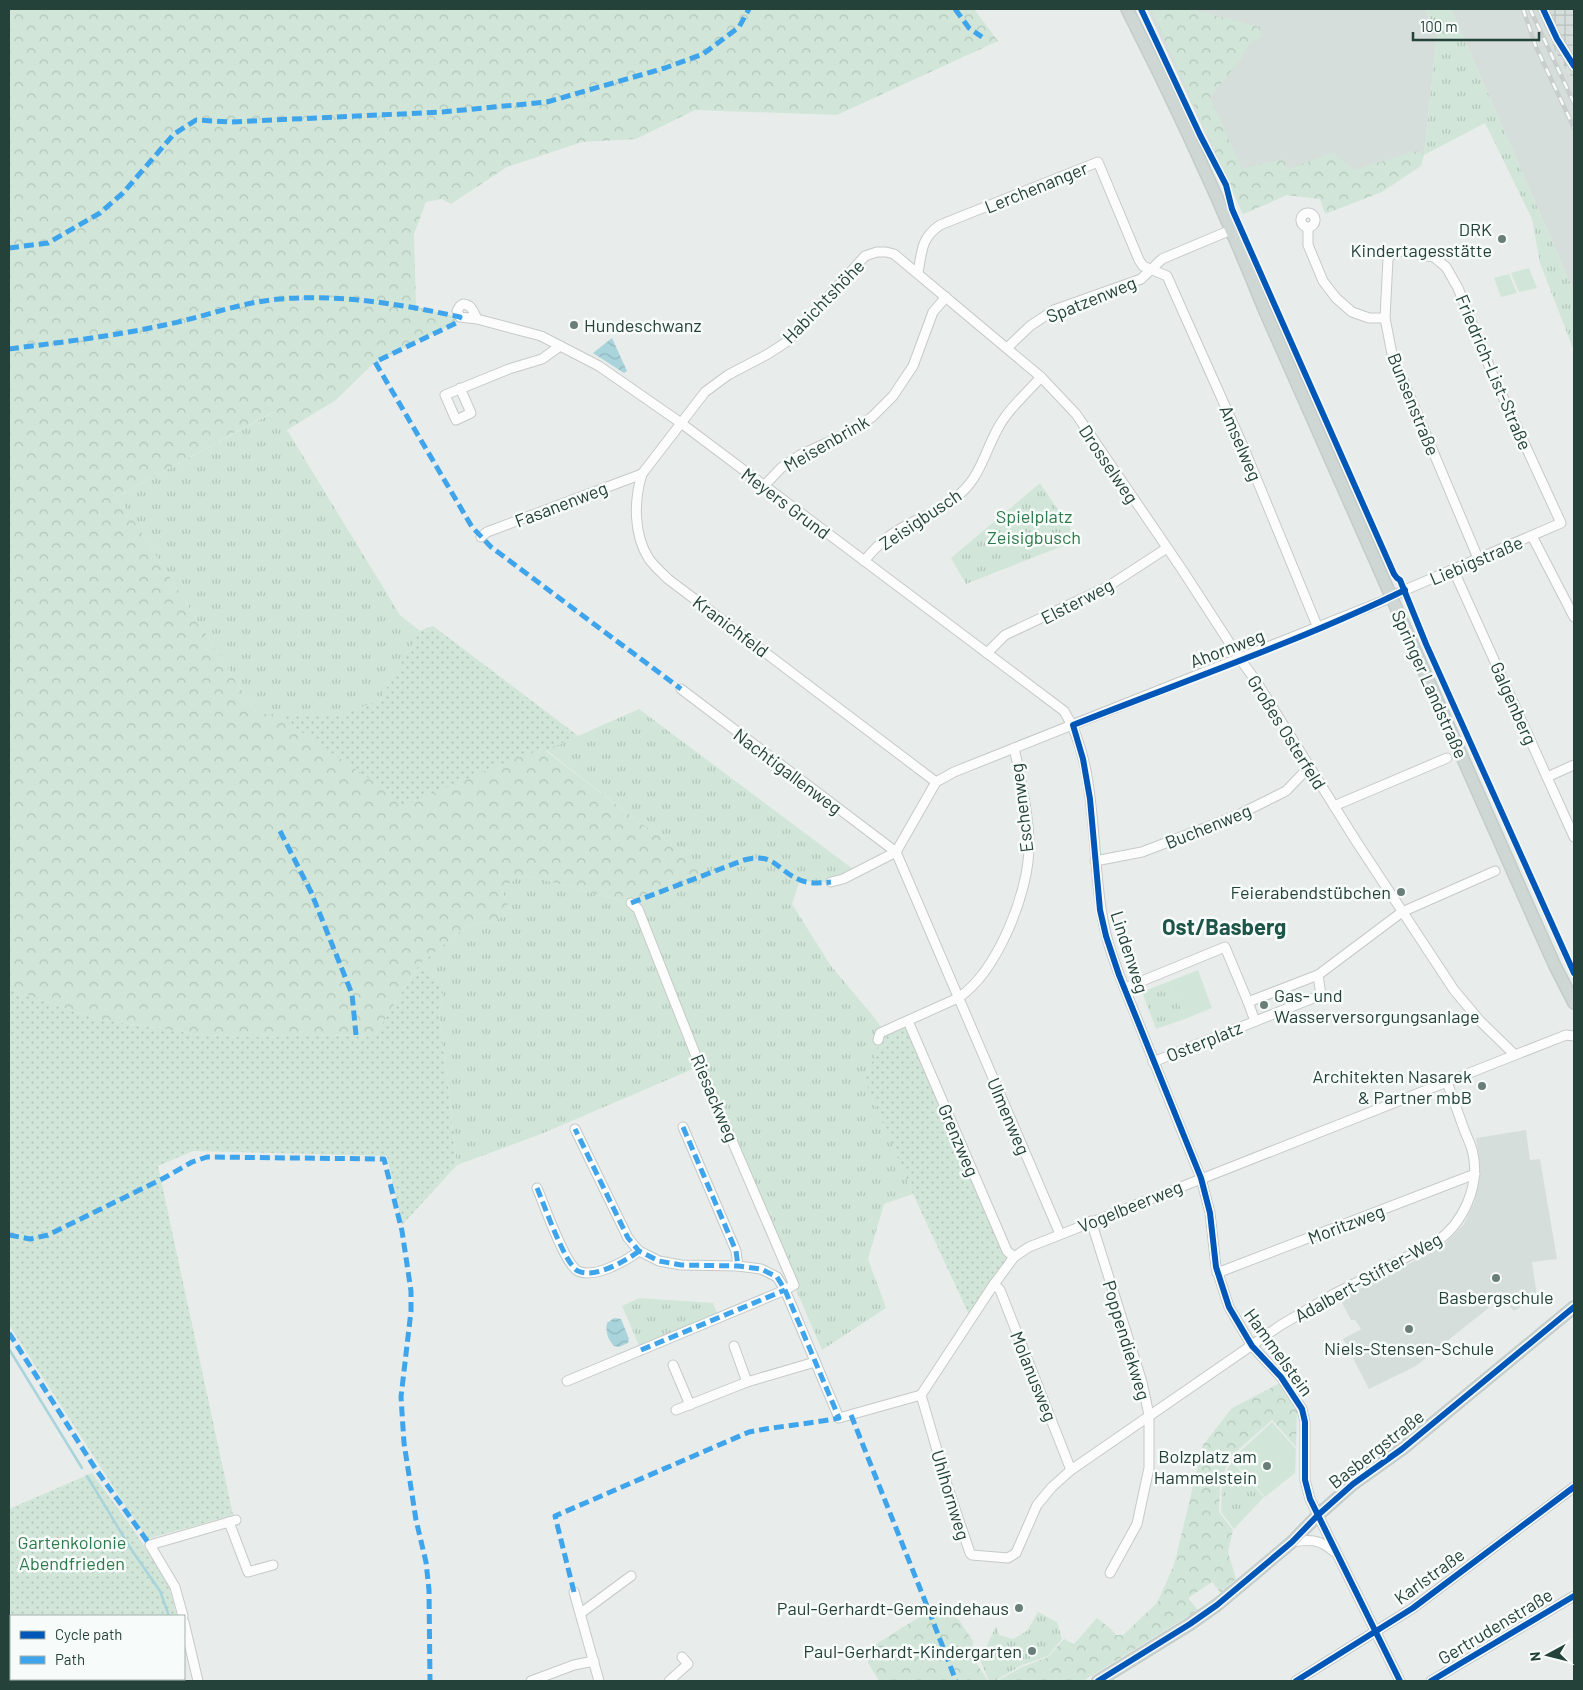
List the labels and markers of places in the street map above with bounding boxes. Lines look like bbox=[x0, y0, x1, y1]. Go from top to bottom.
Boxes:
place label: DRK Kindertagesstätte bbox=[1351, 218, 1492, 261]
marker: DRK Kindertagesstätte bbox=[1496, 233, 1508, 245]
place label: Hundeschwanz bbox=[584, 314, 702, 336]
marker: Hundeschwanz bbox=[568, 319, 580, 331]
place label: Feierabendstübchen bbox=[1230, 881, 1391, 903]
marker: Feierabendstübchen bbox=[1395, 886, 1407, 898]
place label: Gas- und Wasserversorgungsanlage bbox=[1274, 984, 1480, 1027]
marker: Gas- und Wasserversorgungsanlage bbox=[1258, 999, 1270, 1011]
place label: Architekten Nasarek & Partner mbB bbox=[1313, 1065, 1472, 1108]
marker: Architekten Nasarek & Partner mbB bbox=[1476, 1080, 1488, 1092]
marker: Basbergschule bbox=[1490, 1272, 1502, 1284]
place label: Basbergschule bbox=[1438, 1286, 1554, 1308]
marker: Niels-Stensen-Schule bbox=[1403, 1323, 1415, 1335]
place label: Niels-Stensen-Schule bbox=[1324, 1337, 1494, 1359]
place label: Bolzplatz am Hammelstein bbox=[1154, 1445, 1257, 1488]
marker: Bolzplatz am Hammelstein bbox=[1261, 1460, 1273, 1472]
place label: Paul-Gerhardt-Gemeindehaus bbox=[777, 1597, 1009, 1619]
marker: Paul-Gerhardt-Gemeindehaus bbox=[1013, 1602, 1025, 1614]
place label: Paul-Gerhardt-Kindergarten bbox=[803, 1640, 1022, 1662]
marker: Paul-Gerhardt-Kindergarten bbox=[1026, 1645, 1038, 1657]

